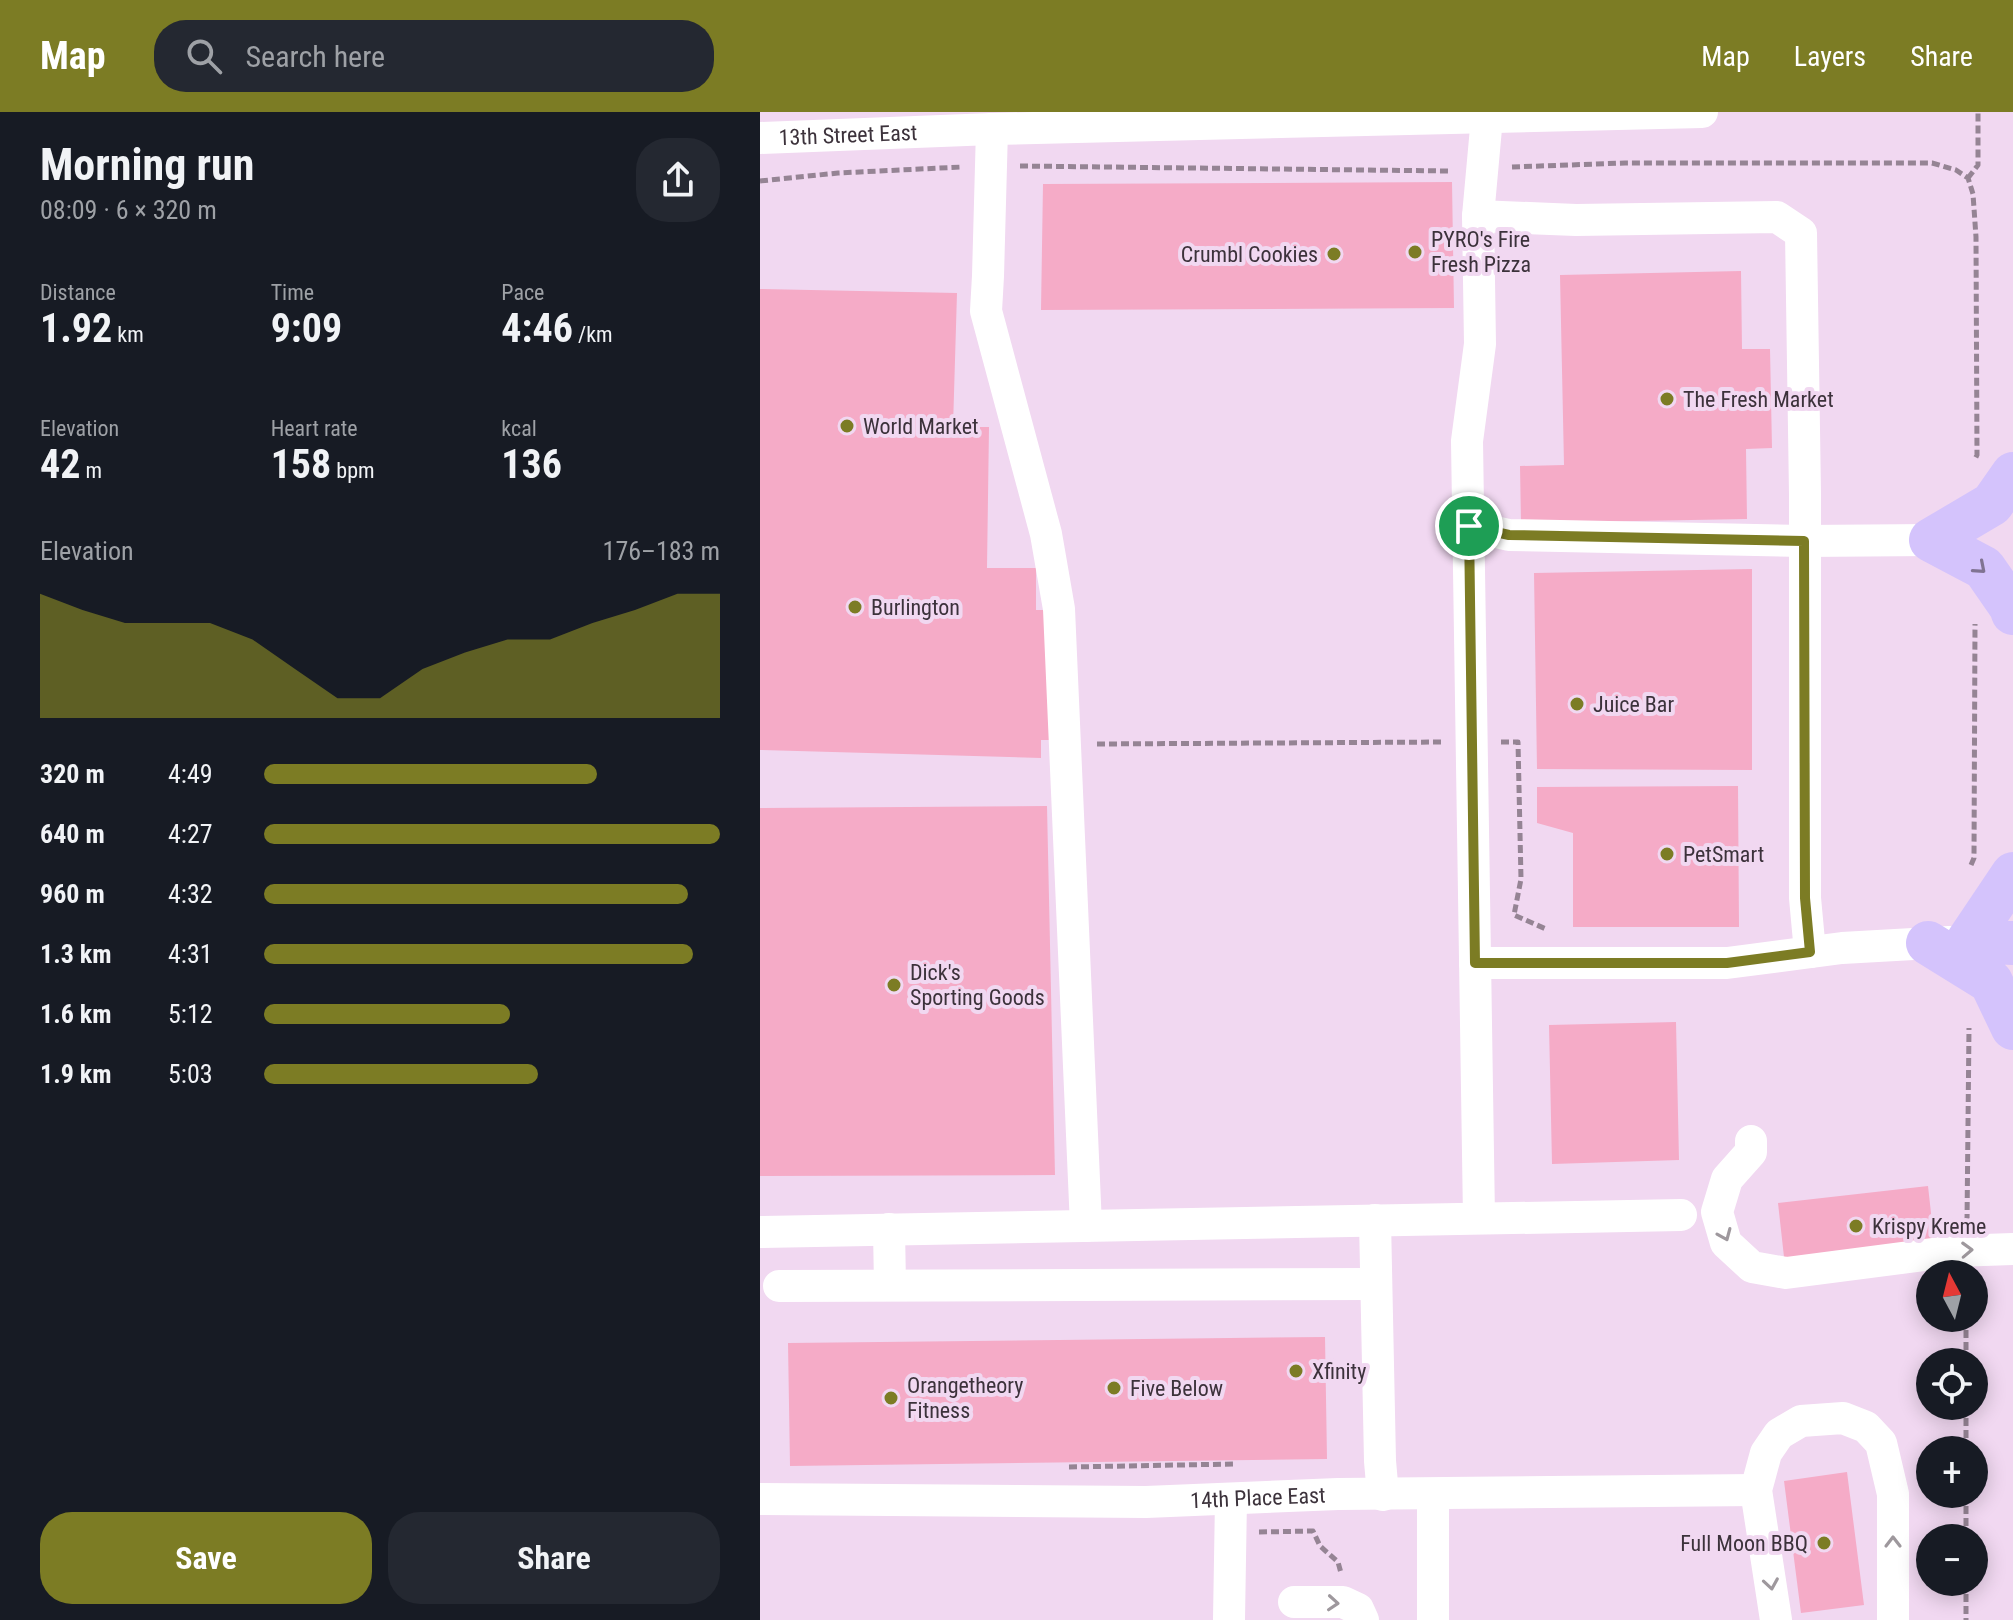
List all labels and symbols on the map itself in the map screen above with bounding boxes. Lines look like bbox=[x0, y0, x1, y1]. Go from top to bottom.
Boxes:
street label: 13th Street East bbox=[778, 119, 918, 150]
place label: PYRO's Fire Fresh Pizza bbox=[1431, 227, 1531, 277]
place label: Crumbl Cookies bbox=[1181, 242, 1318, 267]
marker: PYRO's Fire Fresh Pizza bbox=[1406, 243, 1424, 261]
marker: Crumbl Cookies bbox=[1325, 245, 1343, 263]
place label: The Fresh Market bbox=[1683, 387, 1834, 412]
marker: The Fresh Market bbox=[1658, 390, 1676, 408]
place label: World Market bbox=[863, 414, 979, 439]
marker: World Market bbox=[838, 417, 856, 435]
pin bbox=[1435, 492, 1503, 560]
one-way arrow bbox=[1971, 559, 1985, 573]
place label: Burlington bbox=[871, 595, 960, 620]
marker: Burlington bbox=[846, 598, 864, 616]
place label: Juice Bar bbox=[1593, 692, 1674, 717]
marker: Juice Bar bbox=[1568, 695, 1586, 713]
place label: PetSmart bbox=[1683, 842, 1764, 867]
marker: PetSmart bbox=[1658, 845, 1676, 863]
place label: Dick's Sporting Goods bbox=[910, 960, 1045, 1010]
marker: Dick's Sporting Goods bbox=[885, 976, 903, 994]
place label: Krispy Kreme bbox=[1872, 1214, 1986, 1239]
marker: Krispy Kreme bbox=[1847, 1217, 1865, 1235]
one-way arrow bbox=[1716, 1226, 1732, 1241]
one-way arrow bbox=[1961, 1242, 1974, 1259]
north arrow bbox=[1916, 1260, 1988, 1332]
place label: Xfinity bbox=[1312, 1359, 1366, 1384]
marker: Xfinity bbox=[1287, 1362, 1305, 1380]
place label: Orangetheory Fitness bbox=[907, 1373, 1023, 1423]
place label: Five Below bbox=[1130, 1376, 1223, 1401]
marker: Five Below bbox=[1105, 1379, 1123, 1397]
marker: Orangetheory Fitness bbox=[882, 1389, 900, 1407]
street label: 14th Place East bbox=[1190, 1482, 1326, 1513]
place label: Full Moon BBQ bbox=[1680, 1531, 1808, 1556]
marker: Full Moon BBQ bbox=[1815, 1534, 1833, 1552]
one-way arrow bbox=[1884, 1535, 1902, 1548]
one-way arrow bbox=[1761, 1577, 1778, 1591]
one-way arrow bbox=[1327, 1594, 1340, 1611]

